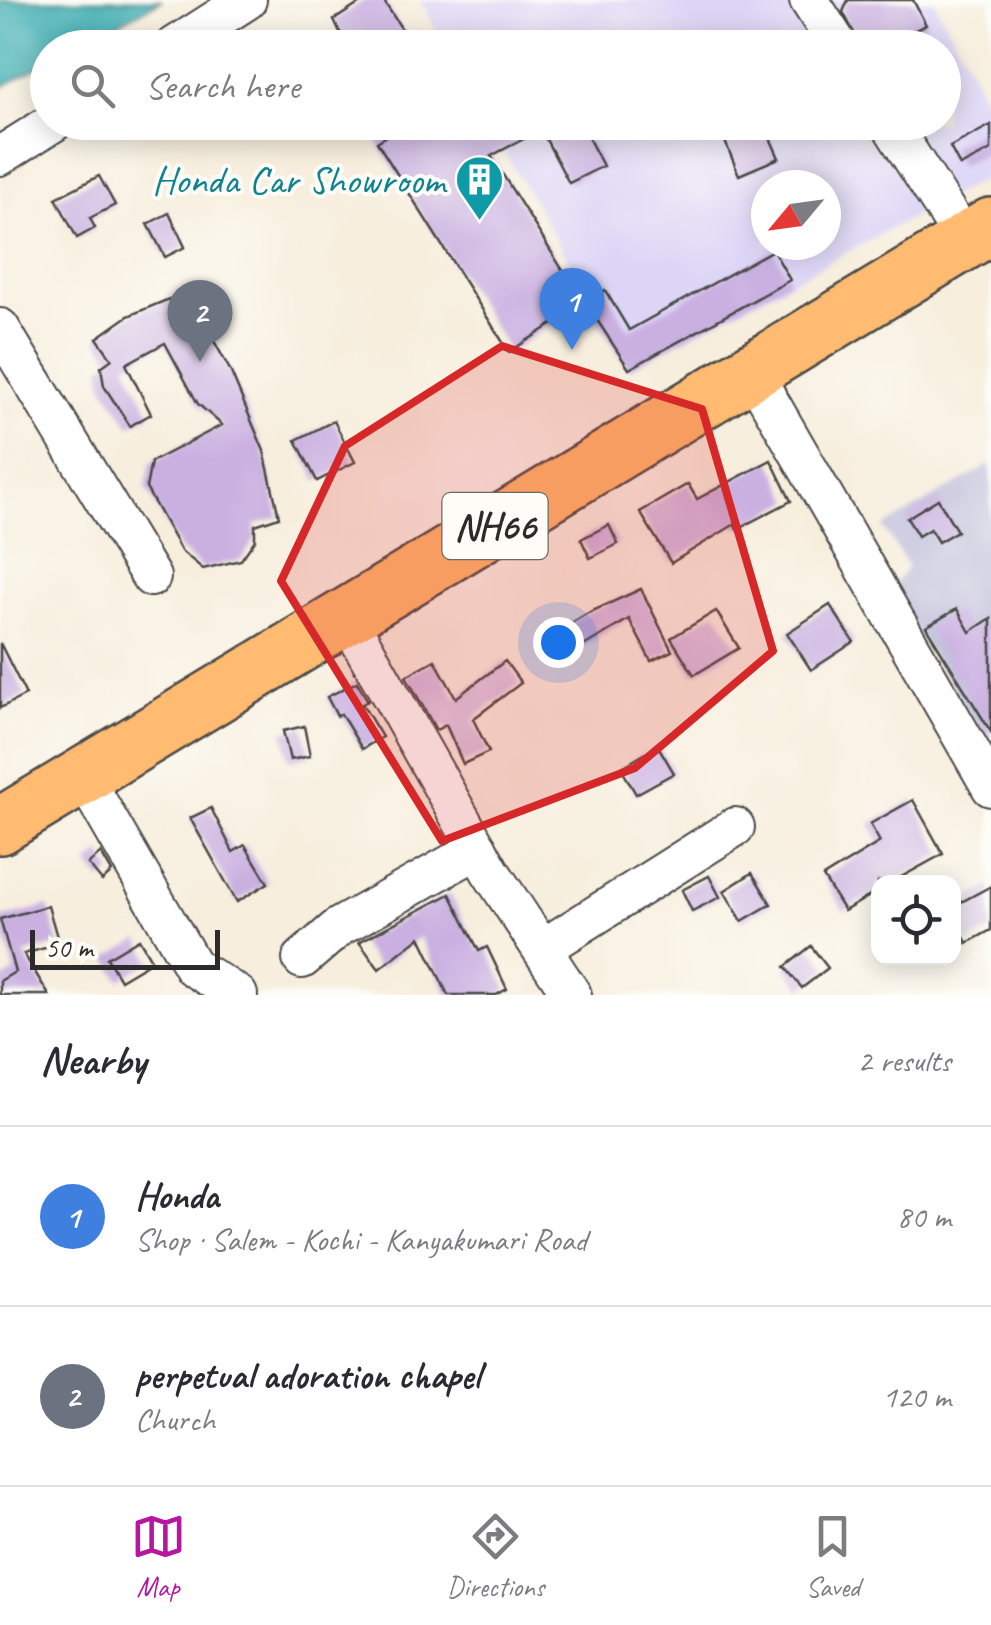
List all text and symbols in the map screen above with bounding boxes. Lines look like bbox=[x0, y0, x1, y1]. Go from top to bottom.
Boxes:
search box bbox=[30, 30, 961, 140]
icon: search bbox=[65, 58, 120, 113]
text: Search here bbox=[145, 62, 300, 109]
building icon: Honda Car Showroom bbox=[454, 154, 506, 222]
place label: Honda Car Showroom bbox=[152, 155, 449, 205]
north arrow bbox=[751, 170, 841, 260]
pin: 1 bbox=[540, 268, 604, 350]
pin: 2 bbox=[168, 280, 232, 362]
road number: NH66 bbox=[442, 493, 548, 559]
your location bbox=[533, 617, 584, 668]
map controls bbox=[871, 875, 961, 965]
button: locate bbox=[871, 875, 961, 965]
scale bar bbox=[30, 925, 220, 970]
text: 50 m bbox=[45, 930, 93, 965]
text: Nearby bbox=[40, 1034, 146, 1087]
text: 2 results bbox=[857, 1040, 951, 1081]
text: Honda bbox=[135, 1172, 219, 1219]
text: 1 bbox=[65, 1196, 80, 1237]
text: 80 m bbox=[897, 1196, 951, 1237]
text: Shop · Salem - Kochi - Kanyakumari Road bbox=[135, 1219, 587, 1260]
text: perpetual adoration chapel bbox=[135, 1352, 480, 1399]
text: 2 bbox=[65, 1376, 80, 1417]
text: 120 m bbox=[882, 1376, 951, 1417]
text: Church bbox=[135, 1399, 215, 1440]
tab: Map bbox=[131, 1509, 186, 1604]
tab: Directions bbox=[447, 1509, 544, 1604]
tab: Saved bbox=[805, 1509, 860, 1604]

